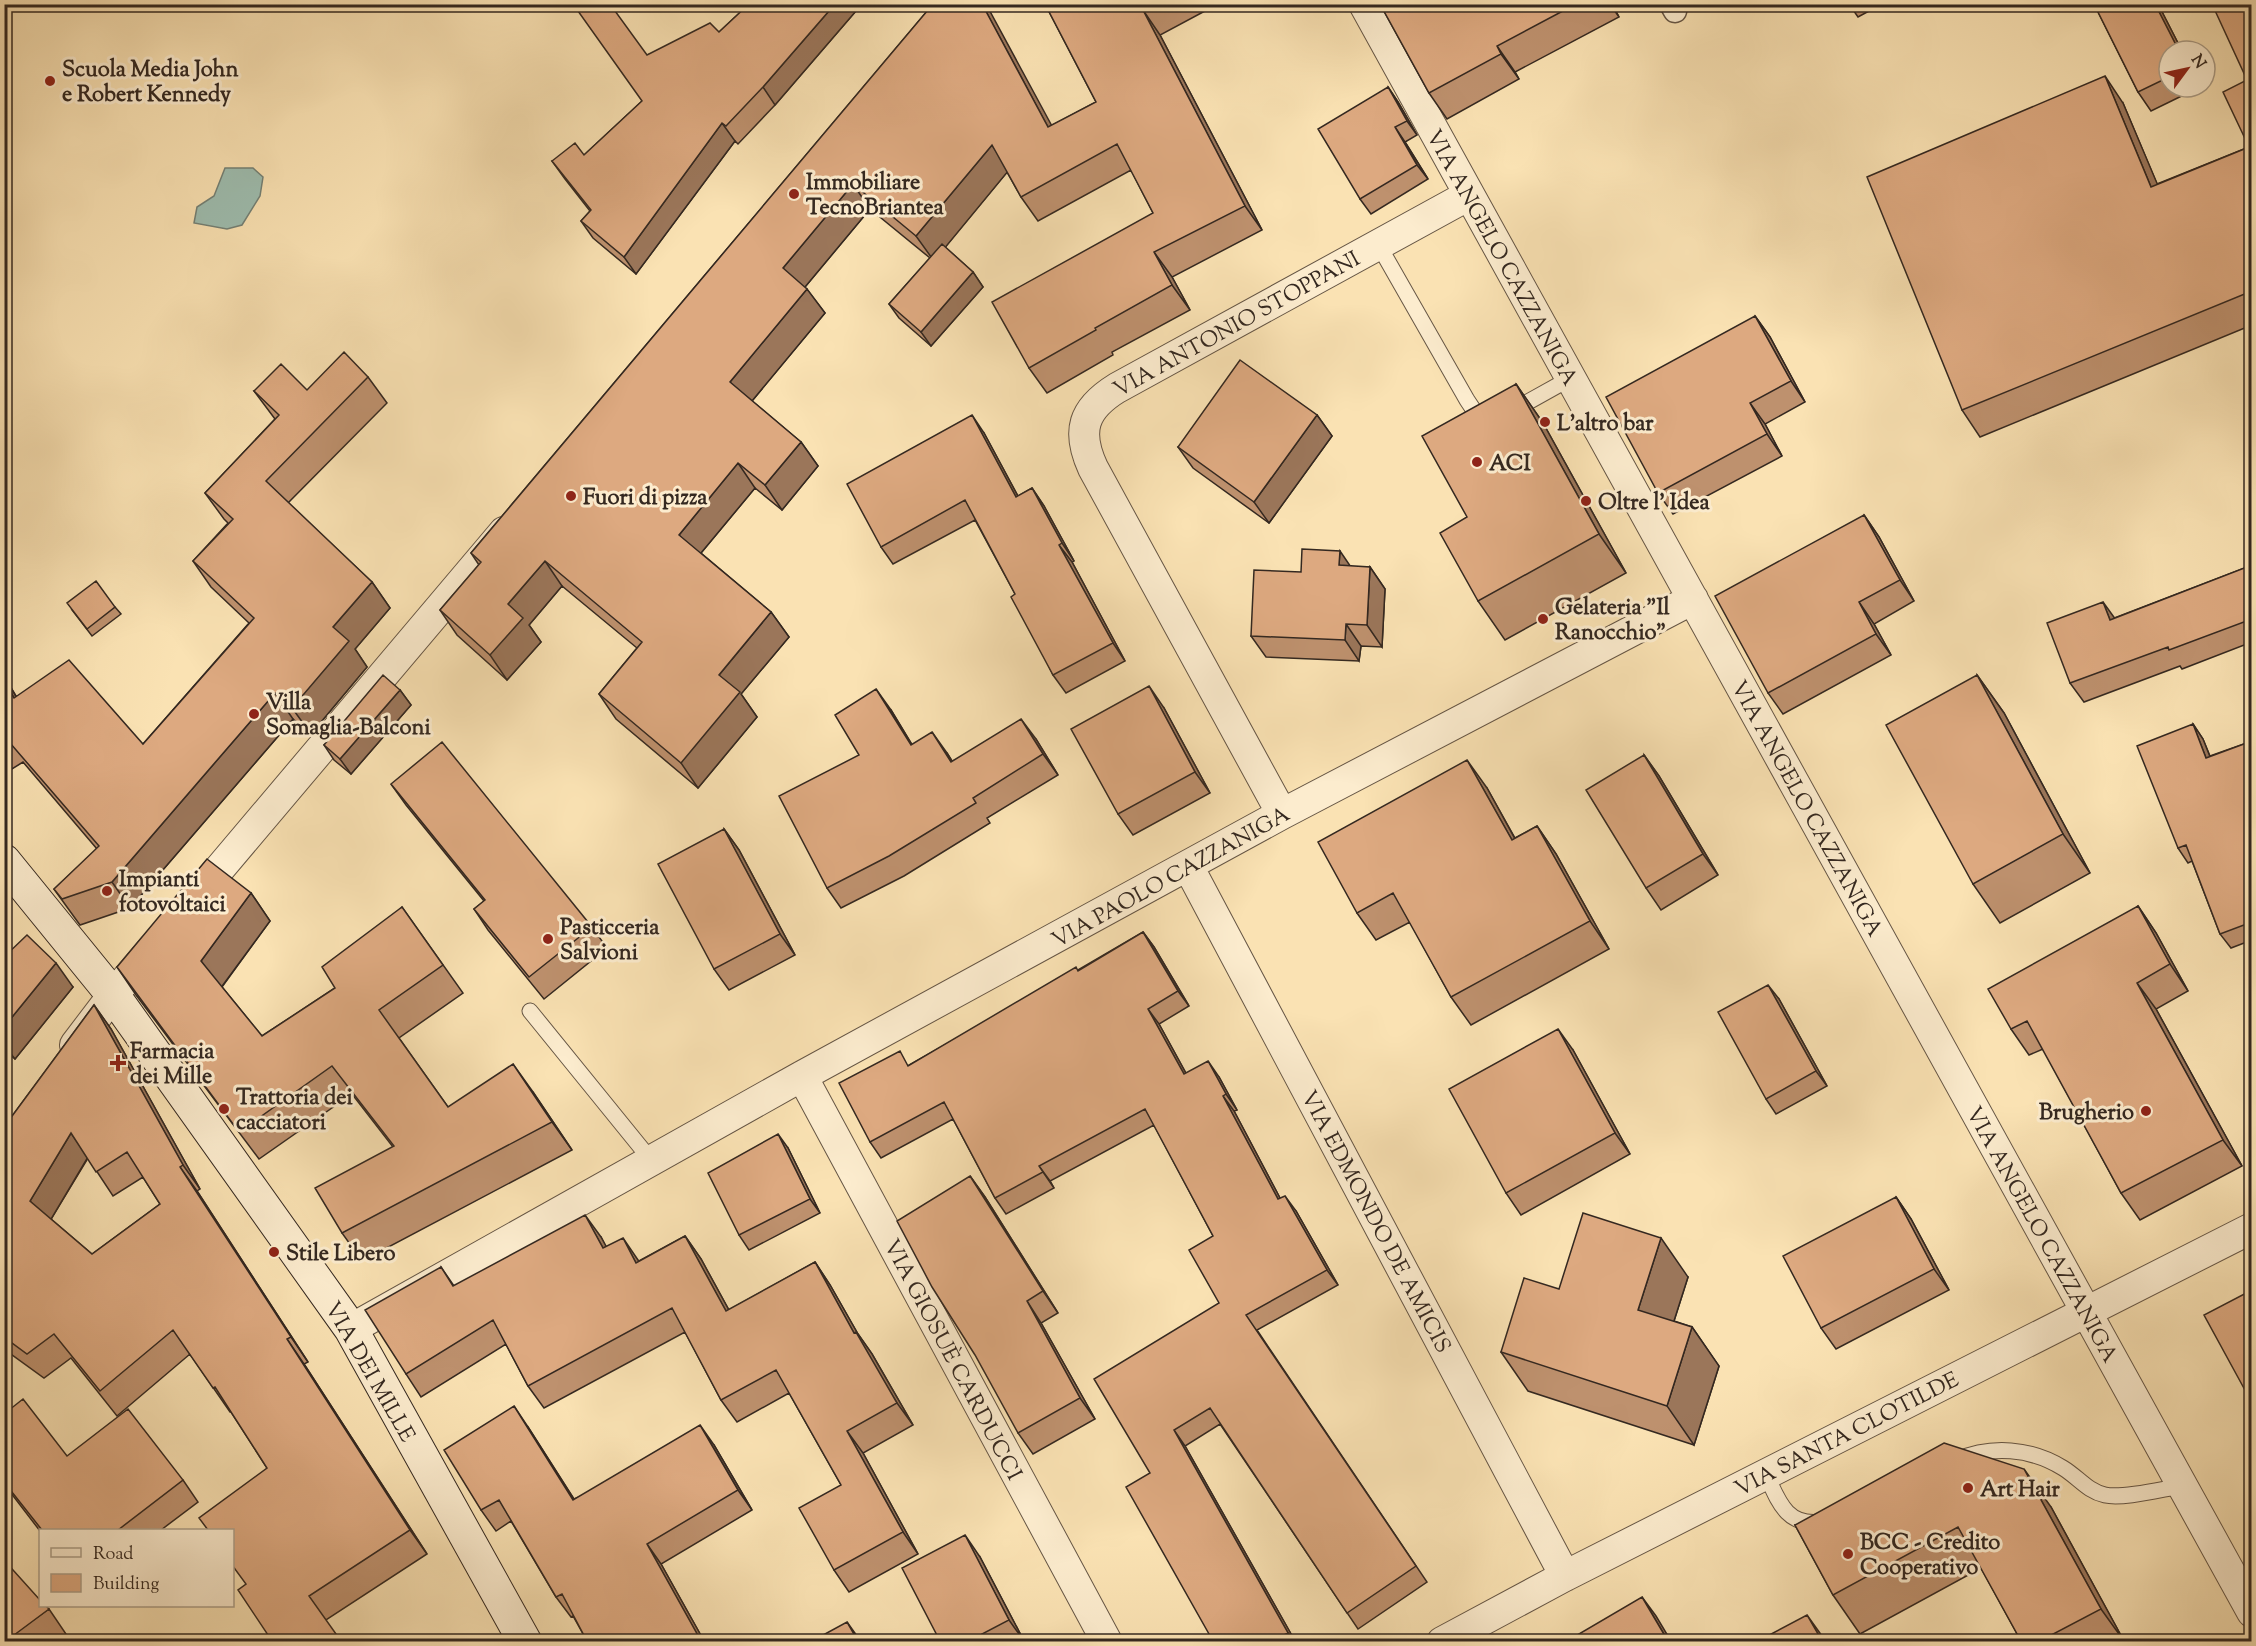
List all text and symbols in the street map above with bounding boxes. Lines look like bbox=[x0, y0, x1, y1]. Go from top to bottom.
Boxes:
north arrow bbox=[2157, 39, 2217, 99]
text: N bbox=[2184, 51, 2211, 74]
place label: Scuola Media John e Robert Kennedy bbox=[62, 55, 239, 112]
marker: Scuola Media John e Robert Kennedy bbox=[43, 74, 57, 88]
street label: VIA ANGELO CAZZANIGA bbox=[1416, 124, 1584, 393]
place label: Immobiliare TecnoBriantea bbox=[806, 168, 945, 225]
marker: Immobiliare TecnoBriantea bbox=[787, 187, 801, 201]
street label: VIA ANTONIO STOPPANI bbox=[1108, 244, 1367, 407]
place label: L'altro bar bbox=[1557, 409, 1654, 441]
marker: L'altro bar bbox=[1538, 415, 1552, 429]
place label: ACI bbox=[1489, 449, 1532, 481]
marker: ACI bbox=[1470, 455, 1484, 469]
place label: Fuori di pizza bbox=[583, 483, 708, 515]
place label: Oltre l' Idea bbox=[1598, 488, 1710, 520]
marker: Fuori di pizza bbox=[564, 489, 578, 503]
marker: Oltre l' Idea bbox=[1579, 494, 1593, 508]
place label: Gelateria "Il Ranocchio" bbox=[1555, 593, 1671, 650]
marker: Gelateria "Il Ranocchio" bbox=[1536, 612, 1550, 626]
street label: VIA ANGELO CAZZANIGA bbox=[1721, 675, 1889, 944]
place label: Villa Somaglia-Balconi bbox=[266, 688, 432, 745]
marker: Villa Somaglia-Balconi bbox=[247, 707, 261, 721]
street label: VIA PAOLO CAZZANIGA bbox=[1046, 800, 1297, 958]
place label: Impianti fotovoltaici bbox=[119, 865, 226, 922]
marker: Impianti fotovoltaici bbox=[100, 884, 114, 898]
place label: Pasticceria Salvioni bbox=[560, 913, 660, 970]
marker: Pasticceria Salvioni bbox=[541, 932, 555, 946]
place label: Farmacia dei Mille bbox=[130, 1037, 215, 1094]
marker: Farmacia dei Mille bbox=[111, 1056, 125, 1070]
place label: Trattoria dei cacciatori bbox=[236, 1083, 354, 1140]
street label: VIA EDMONDO DE AMICIS bbox=[1291, 1085, 1457, 1359]
place label: Brugherio bbox=[2039, 1098, 2134, 1130]
street label: VIA ANGELO CAZZANIGA bbox=[1956, 1101, 2124, 1370]
marker: Trattoria dei cacciatori bbox=[217, 1102, 231, 1116]
marker: Brugherio bbox=[2139, 1104, 2153, 1118]
street label: VIA GIOSUÈ CARDUCCI bbox=[874, 1234, 1030, 1487]
place label: Stile Libero bbox=[286, 1239, 396, 1271]
marker: Stile Libero bbox=[267, 1245, 281, 1259]
street label: VIA DEI MILLE bbox=[315, 1296, 422, 1449]
street label: VIA SANTA CLOTILDE bbox=[1730, 1365, 1965, 1506]
place label: Art Hair bbox=[1980, 1475, 2061, 1507]
marker: Art Hair bbox=[1961, 1481, 1975, 1495]
place label: BCC - Credito Cooperativo bbox=[1860, 1528, 2000, 1585]
legend bbox=[39, 1529, 234, 1607]
text: Road bbox=[93, 1542, 133, 1568]
marker: BCC - Credito Cooperativo bbox=[1841, 1547, 1855, 1561]
text: Building bbox=[93, 1572, 159, 1598]

